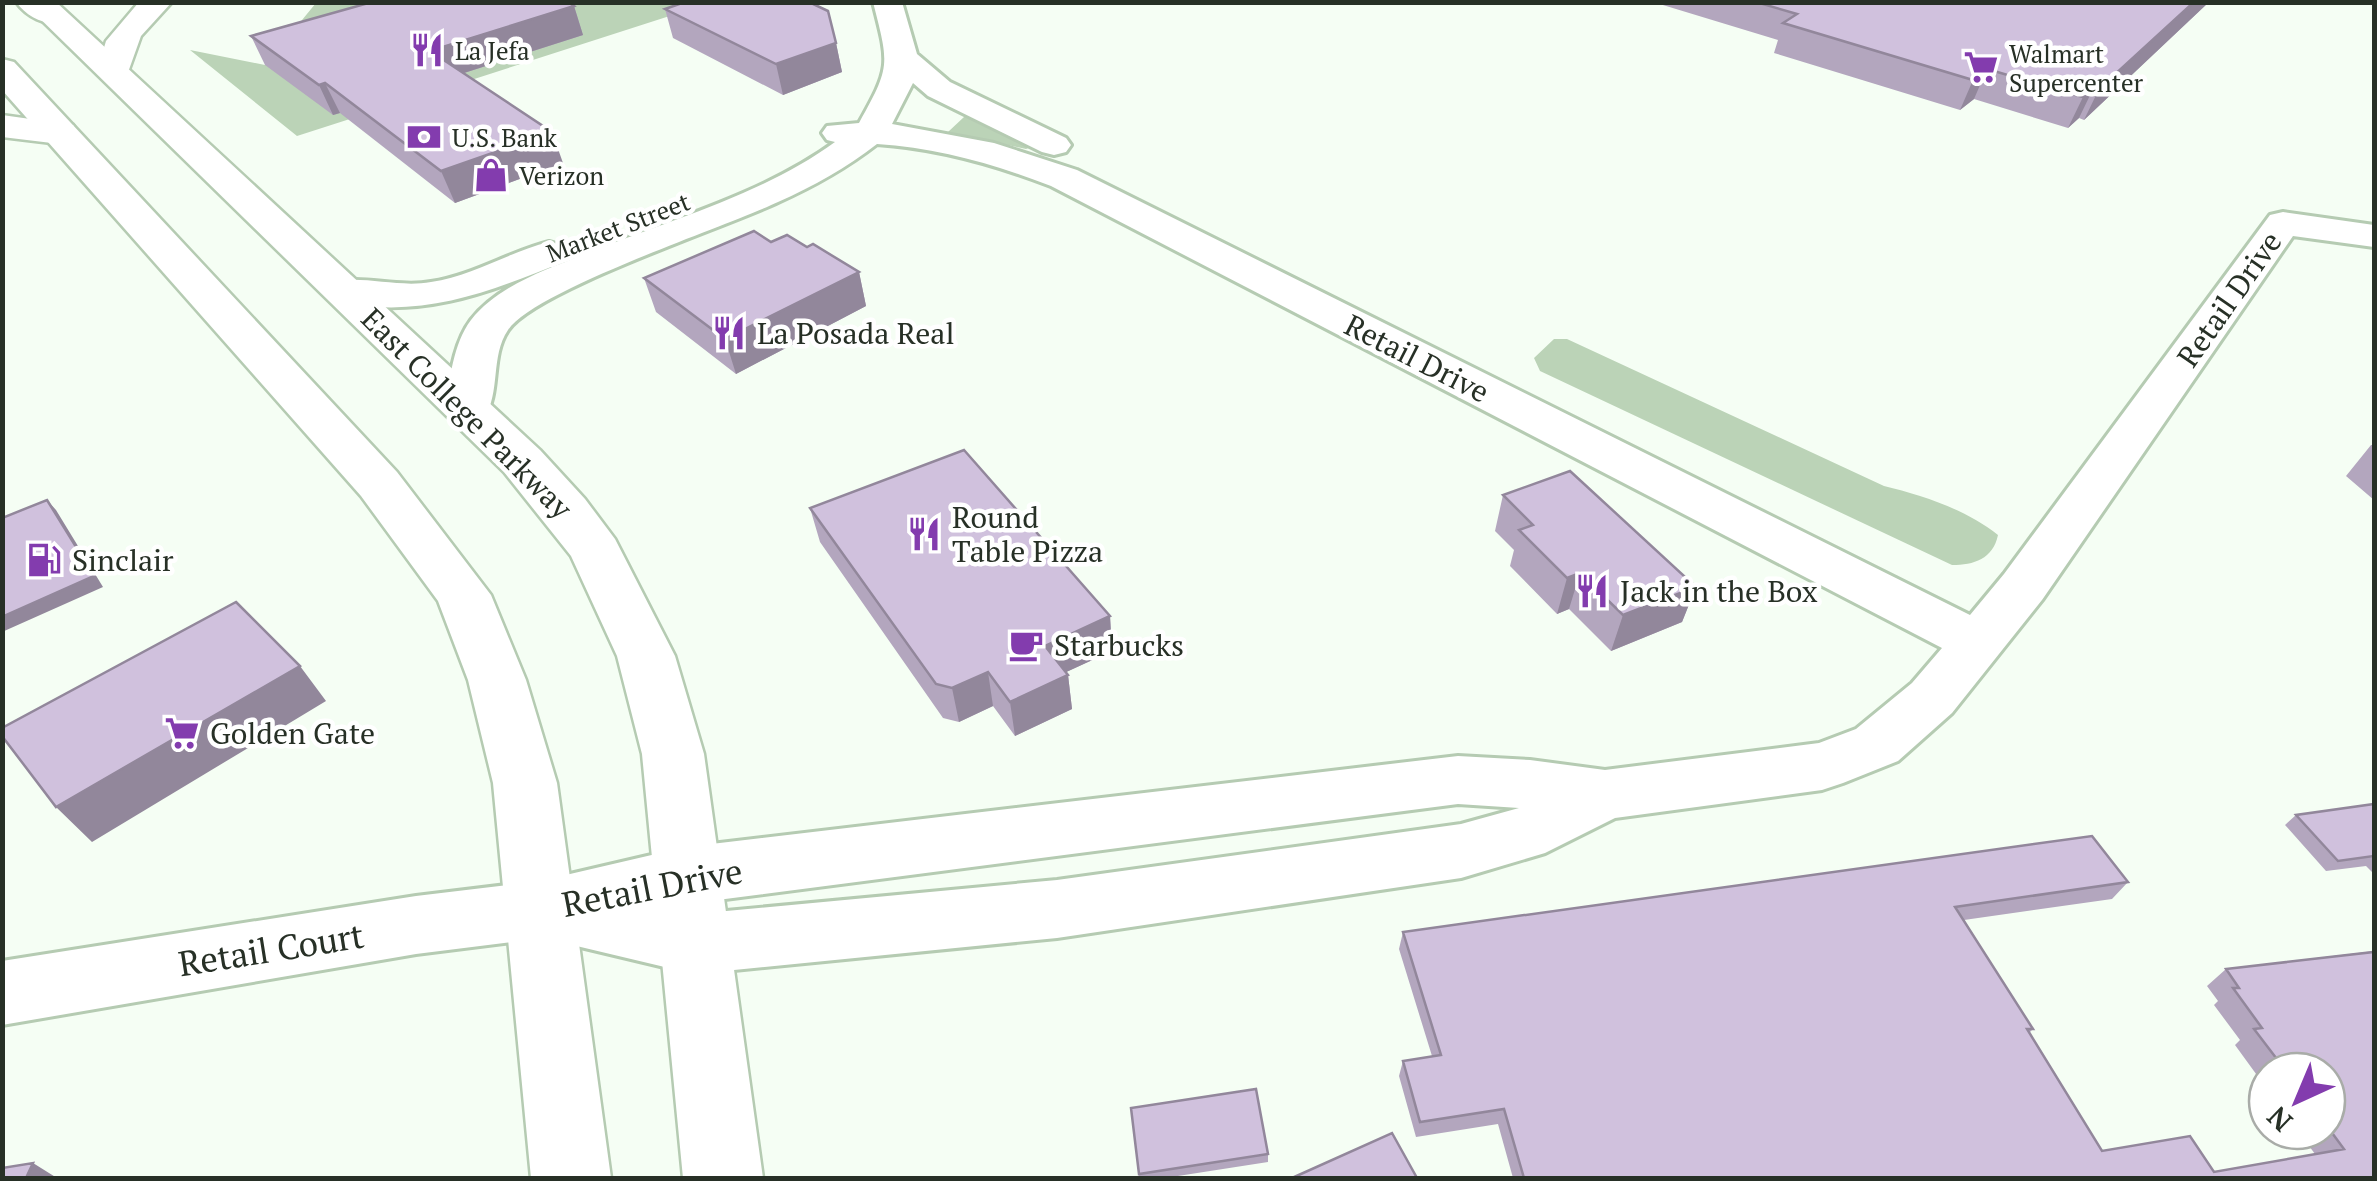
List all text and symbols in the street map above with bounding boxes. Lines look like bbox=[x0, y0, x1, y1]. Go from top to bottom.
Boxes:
restaurant icon: La Jefa bbox=[408, 31, 446, 69]
place label: La Jefa bbox=[455, 34, 530, 67]
place label: Walmart Supercenter bbox=[2009, 37, 2144, 99]
supermarket icon: Walmart Supercenter bbox=[1962, 48, 2000, 86]
bank icon: U.S. Bank bbox=[405, 118, 443, 156]
place label: U.S. Bank bbox=[452, 121, 557, 154]
shop icon: Verizon bbox=[472, 156, 510, 194]
place label: Verizon bbox=[519, 159, 604, 192]
street label: Market Street bbox=[542, 185, 694, 269]
street label: Retail Drive bbox=[2168, 223, 2290, 375]
street label: East College Parkway bbox=[353, 299, 582, 528]
street label: Retail Drive bbox=[1338, 305, 1496, 411]
place label: La Posada Real bbox=[757, 313, 955, 353]
restaurant icon: La Posada Real bbox=[710, 314, 748, 352]
place label: Round Table Pizza bbox=[952, 497, 1103, 571]
restaurant icon: Round Table Pizza bbox=[905, 515, 943, 553]
place label: Sinclair bbox=[72, 540, 174, 580]
fuel station icon: Sinclair bbox=[25, 541, 63, 579]
place label: Jack in the Box bbox=[1620, 571, 1818, 611]
restaurant icon: Jack in the Box bbox=[1573, 572, 1611, 610]
place label: Starbucks bbox=[1054, 625, 1184, 665]
cafe icon: Starbucks bbox=[1007, 626, 1045, 664]
place label: Golden Gate bbox=[210, 713, 375, 753]
supermarket icon: Golden Gate bbox=[163, 714, 201, 752]
street label: Retail Drive bbox=[558, 847, 746, 927]
street label: Retail Court bbox=[175, 912, 367, 986]
north arrow bbox=[2247, 1051, 2347, 1151]
text: N bbox=[2259, 1099, 2300, 1140]

